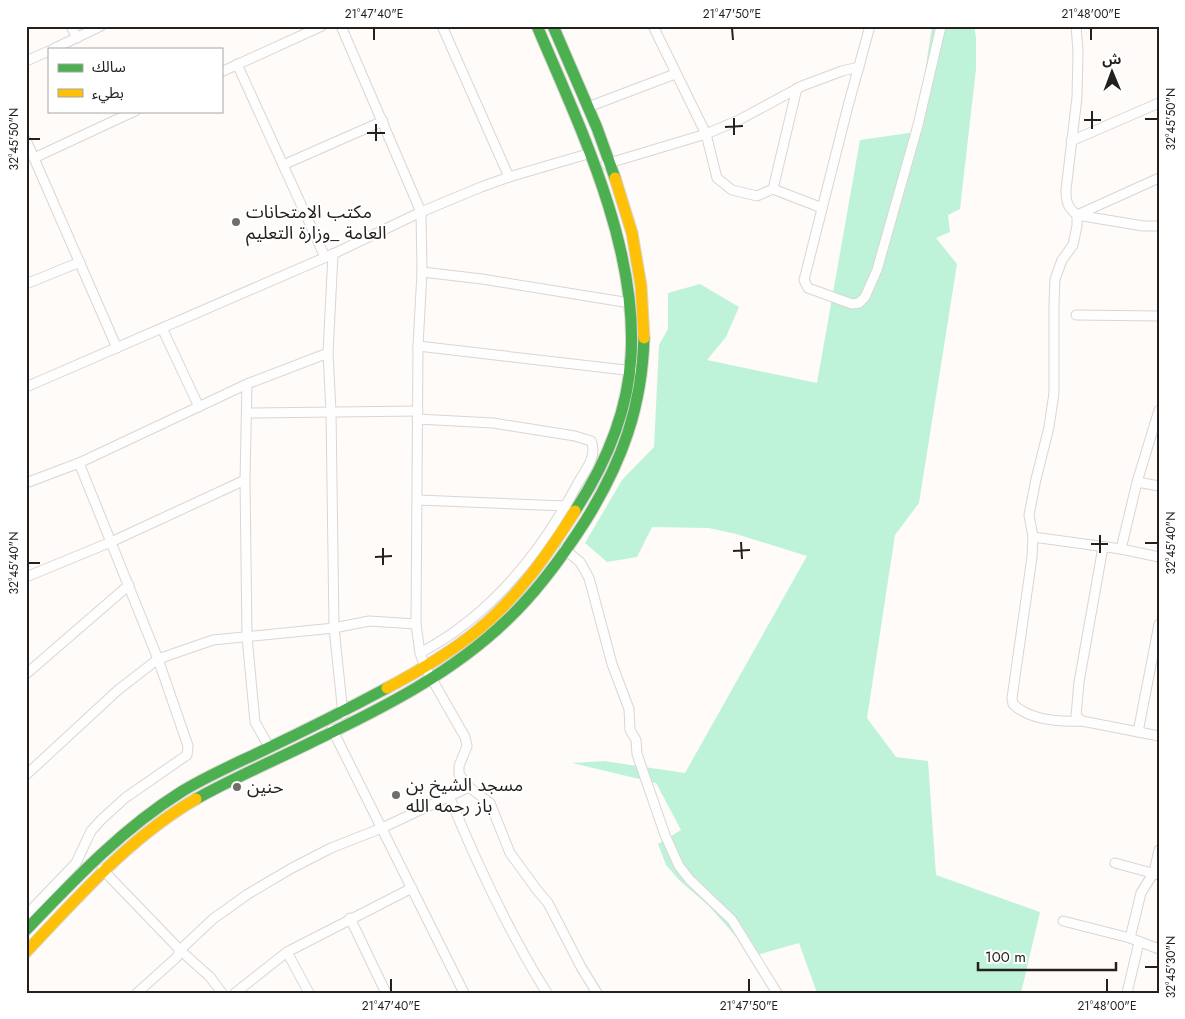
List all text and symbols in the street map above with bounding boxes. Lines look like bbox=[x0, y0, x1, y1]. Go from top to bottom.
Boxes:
text: 21°47'40"E bbox=[345, 5, 403, 23]
text: 21°47'50"E bbox=[703, 5, 761, 23]
text: 21°48'00"E bbox=[1061, 5, 1121, 23]
legend bbox=[48, 48, 222, 112]
north arrow bbox=[1088, 48, 1138, 98]
text: ش bbox=[1102, 49, 1122, 69]
text: سالك bbox=[92, 56, 126, 78]
text: بطيء bbox=[92, 82, 124, 104]
text: 32°45'50"N bbox=[1162, 88, 1180, 150]
text: 32°45'50"N bbox=[5, 108, 23, 170]
place label: مكتب الامتحانات العامة _وزارة التعليم bbox=[246, 199, 387, 246]
marker: مكتب الامتحانات العامة _وزارة التعليم bbox=[230, 216, 242, 228]
text: 32°45'40"N bbox=[1162, 512, 1180, 574]
text: 32°45'40"N bbox=[5, 532, 23, 594]
place label: مسجد الشيخ بن باز رحمه الله bbox=[406, 772, 523, 819]
place label: حنين bbox=[247, 774, 284, 800]
marker: حنين bbox=[231, 781, 243, 793]
marker: مسجد الشيخ بن باز رحمه الله bbox=[390, 789, 402, 801]
text: 32°45'30"N bbox=[1162, 936, 1180, 998]
scale bar bbox=[978, 939, 1115, 971]
text: 100 m bbox=[985, 946, 1026, 968]
text: 21°47'40"E bbox=[362, 997, 420, 1015]
text: 21°47'50"E bbox=[720, 997, 778, 1015]
text: 21°48'00"E bbox=[1077, 997, 1137, 1015]

